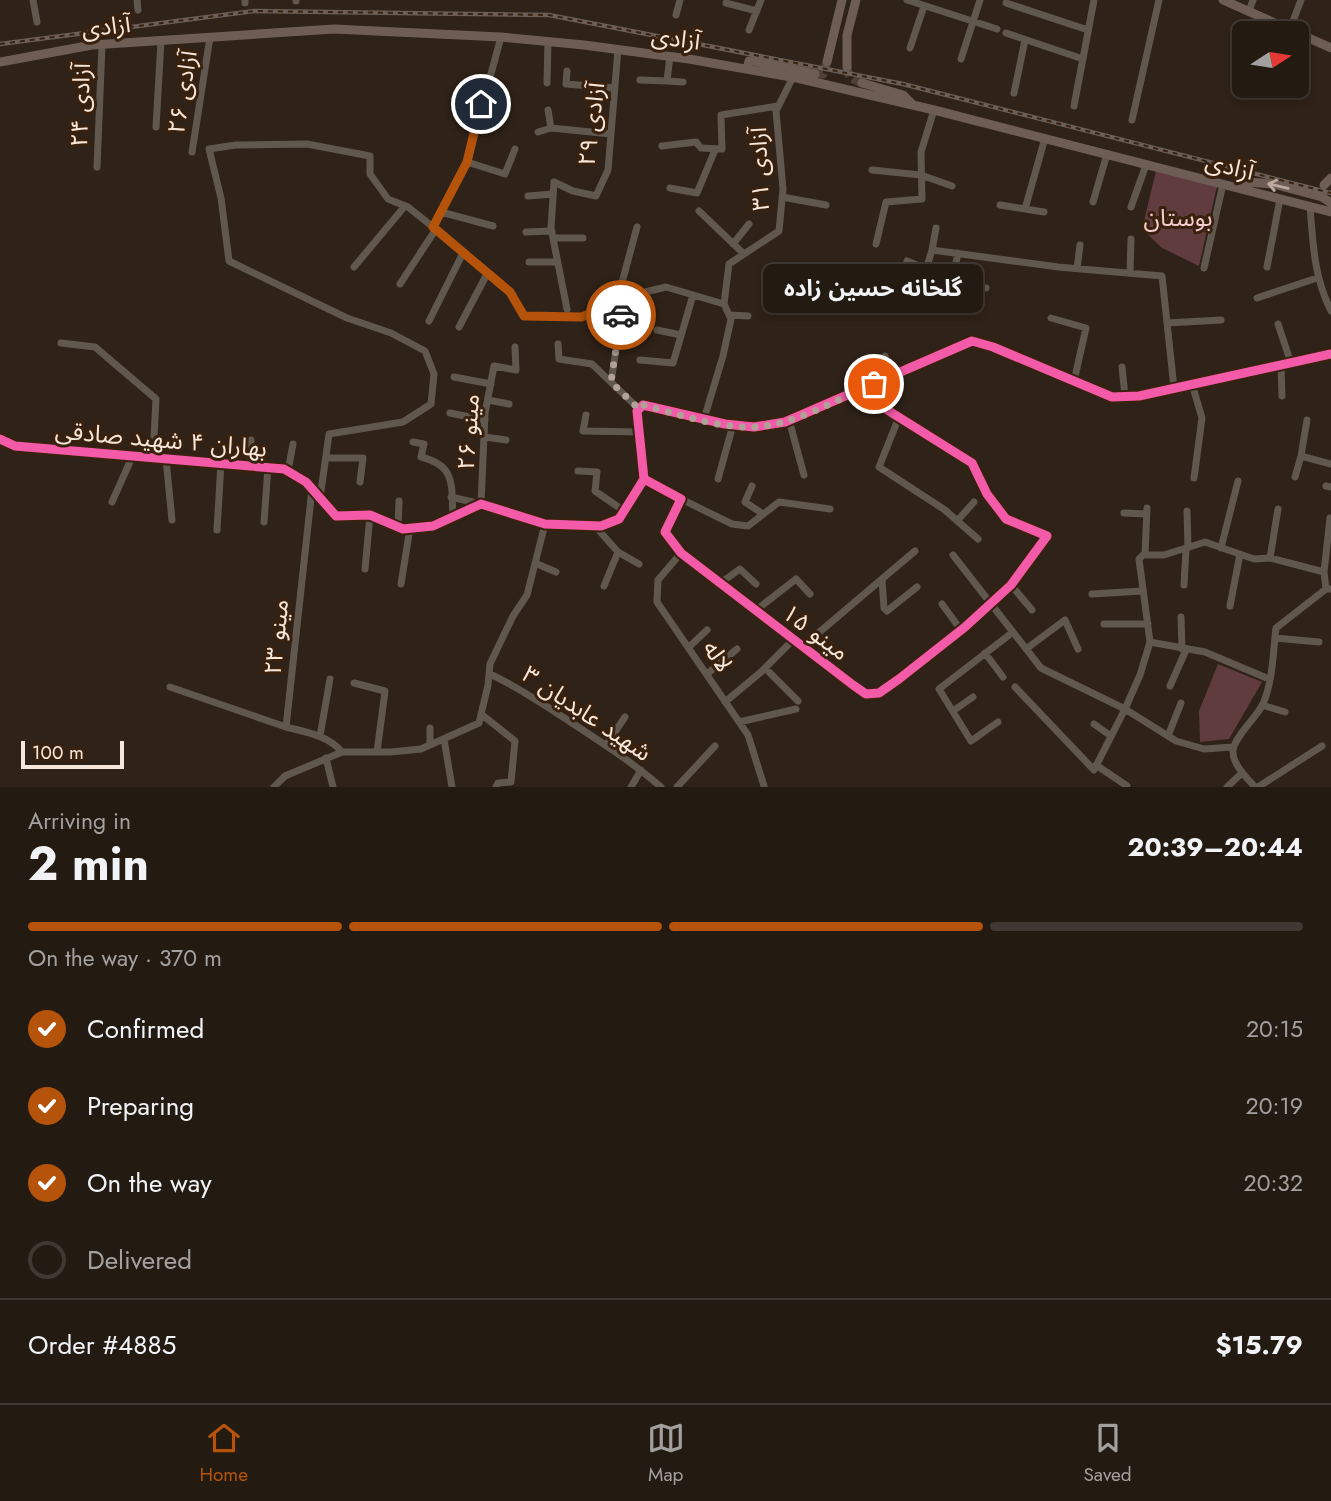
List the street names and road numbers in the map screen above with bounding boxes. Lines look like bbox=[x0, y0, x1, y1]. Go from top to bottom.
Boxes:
street label: آزادی bbox=[80, 6, 133, 46]
street label: آزادی bbox=[649, 17, 704, 59]
street label: آزادی ۲۶ bbox=[158, 47, 206, 136]
street label: آزادی ۲۴ bbox=[61, 61, 99, 148]
street label: آزادی ۲۹ bbox=[569, 79, 614, 168]
street label: آزادی ۳۱ bbox=[740, 125, 778, 212]
street label: آزادی bbox=[1202, 143, 1259, 189]
street label: مینو ۲۶ bbox=[448, 393, 488, 471]
street label: بهاران ۴ شهید صادقی bbox=[54, 412, 268, 466]
street label: مینو ۱۵ bbox=[775, 595, 857, 669]
street label: مینو ۲۳ bbox=[255, 597, 297, 677]
street label: لاله bbox=[695, 633, 741, 679]
street label: شهید عابدیان ۳ bbox=[515, 657, 659, 769]

